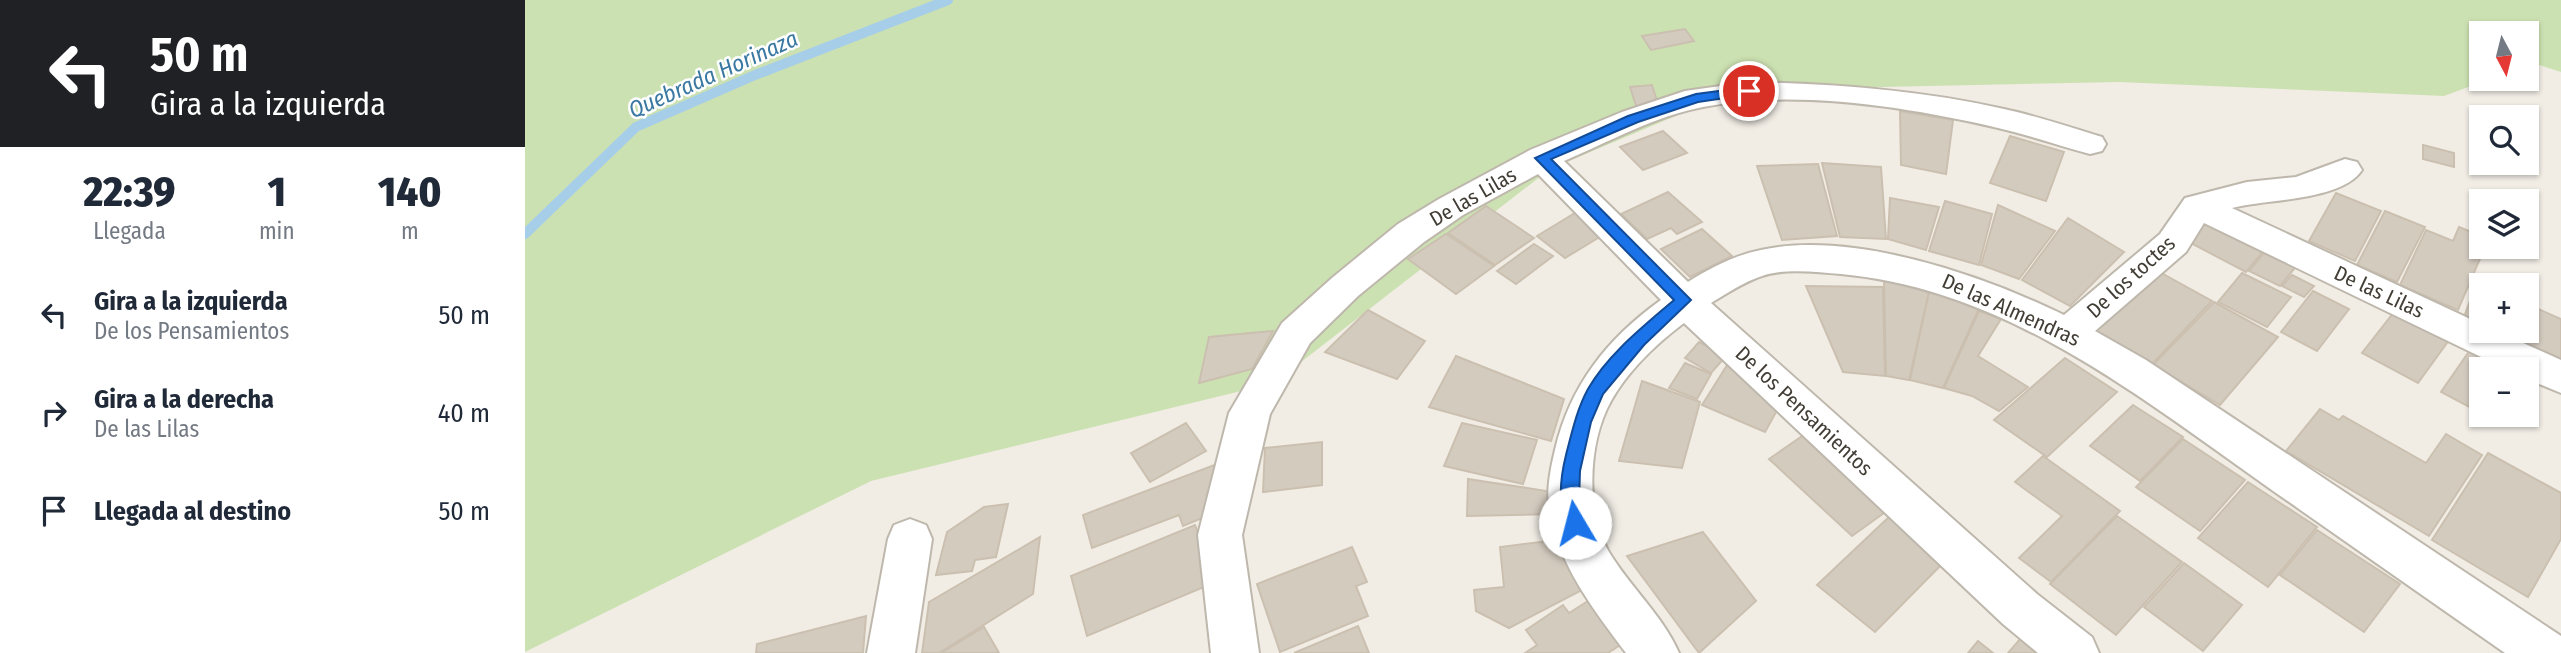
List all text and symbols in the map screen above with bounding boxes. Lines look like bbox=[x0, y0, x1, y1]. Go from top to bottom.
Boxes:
north arrow bbox=[2469, 21, 2539, 91]
map controls bbox=[2469, 21, 2539, 427]
water label: Quebrada Horinaza bbox=[624, 24, 802, 124]
text: 50 m bbox=[150, 25, 248, 84]
icon: left bbox=[35, 28, 126, 119]
pin bbox=[1719, 61, 1779, 121]
icon: arrive bbox=[1730, 72, 1768, 110]
text: Gira a la izquierda bbox=[150, 85, 386, 123]
button: search bbox=[2469, 105, 2539, 175]
street label: De las Lilas bbox=[1425, 162, 1521, 232]
text: 22:39 bbox=[83, 167, 175, 217]
text: 1 bbox=[268, 167, 286, 217]
text: 140 bbox=[378, 167, 441, 217]
button: layers bbox=[2469, 189, 2539, 259]
text: Llegada bbox=[93, 217, 166, 245]
text: min bbox=[259, 217, 295, 245]
text: m bbox=[401, 217, 419, 245]
street label: De los toctes bbox=[2081, 230, 2181, 324]
street label: De las Lilas bbox=[2330, 260, 2428, 324]
street label: De las Almendras bbox=[1938, 268, 2084, 352]
button: + bbox=[2469, 273, 2539, 343]
text: Gira a la izquierda bbox=[94, 286, 288, 317]
icon: left bbox=[35, 296, 73, 334]
text: 50 m bbox=[438, 300, 490, 331]
text: De los Pensamientos bbox=[94, 317, 289, 345]
street label: De los Pensamientos bbox=[1730, 341, 1878, 481]
button: − bbox=[2469, 357, 2539, 427]
text: Gira a la derecha bbox=[94, 384, 274, 415]
icon: right bbox=[35, 394, 73, 432]
text: 40 m bbox=[438, 398, 490, 429]
text: De las Lilas bbox=[94, 415, 199, 443]
position arrow bbox=[1538, 486, 1612, 560]
icon: arrive bbox=[35, 492, 73, 530]
text: Llegada al destino bbox=[94, 496, 291, 527]
text: 50 m bbox=[438, 496, 490, 527]

